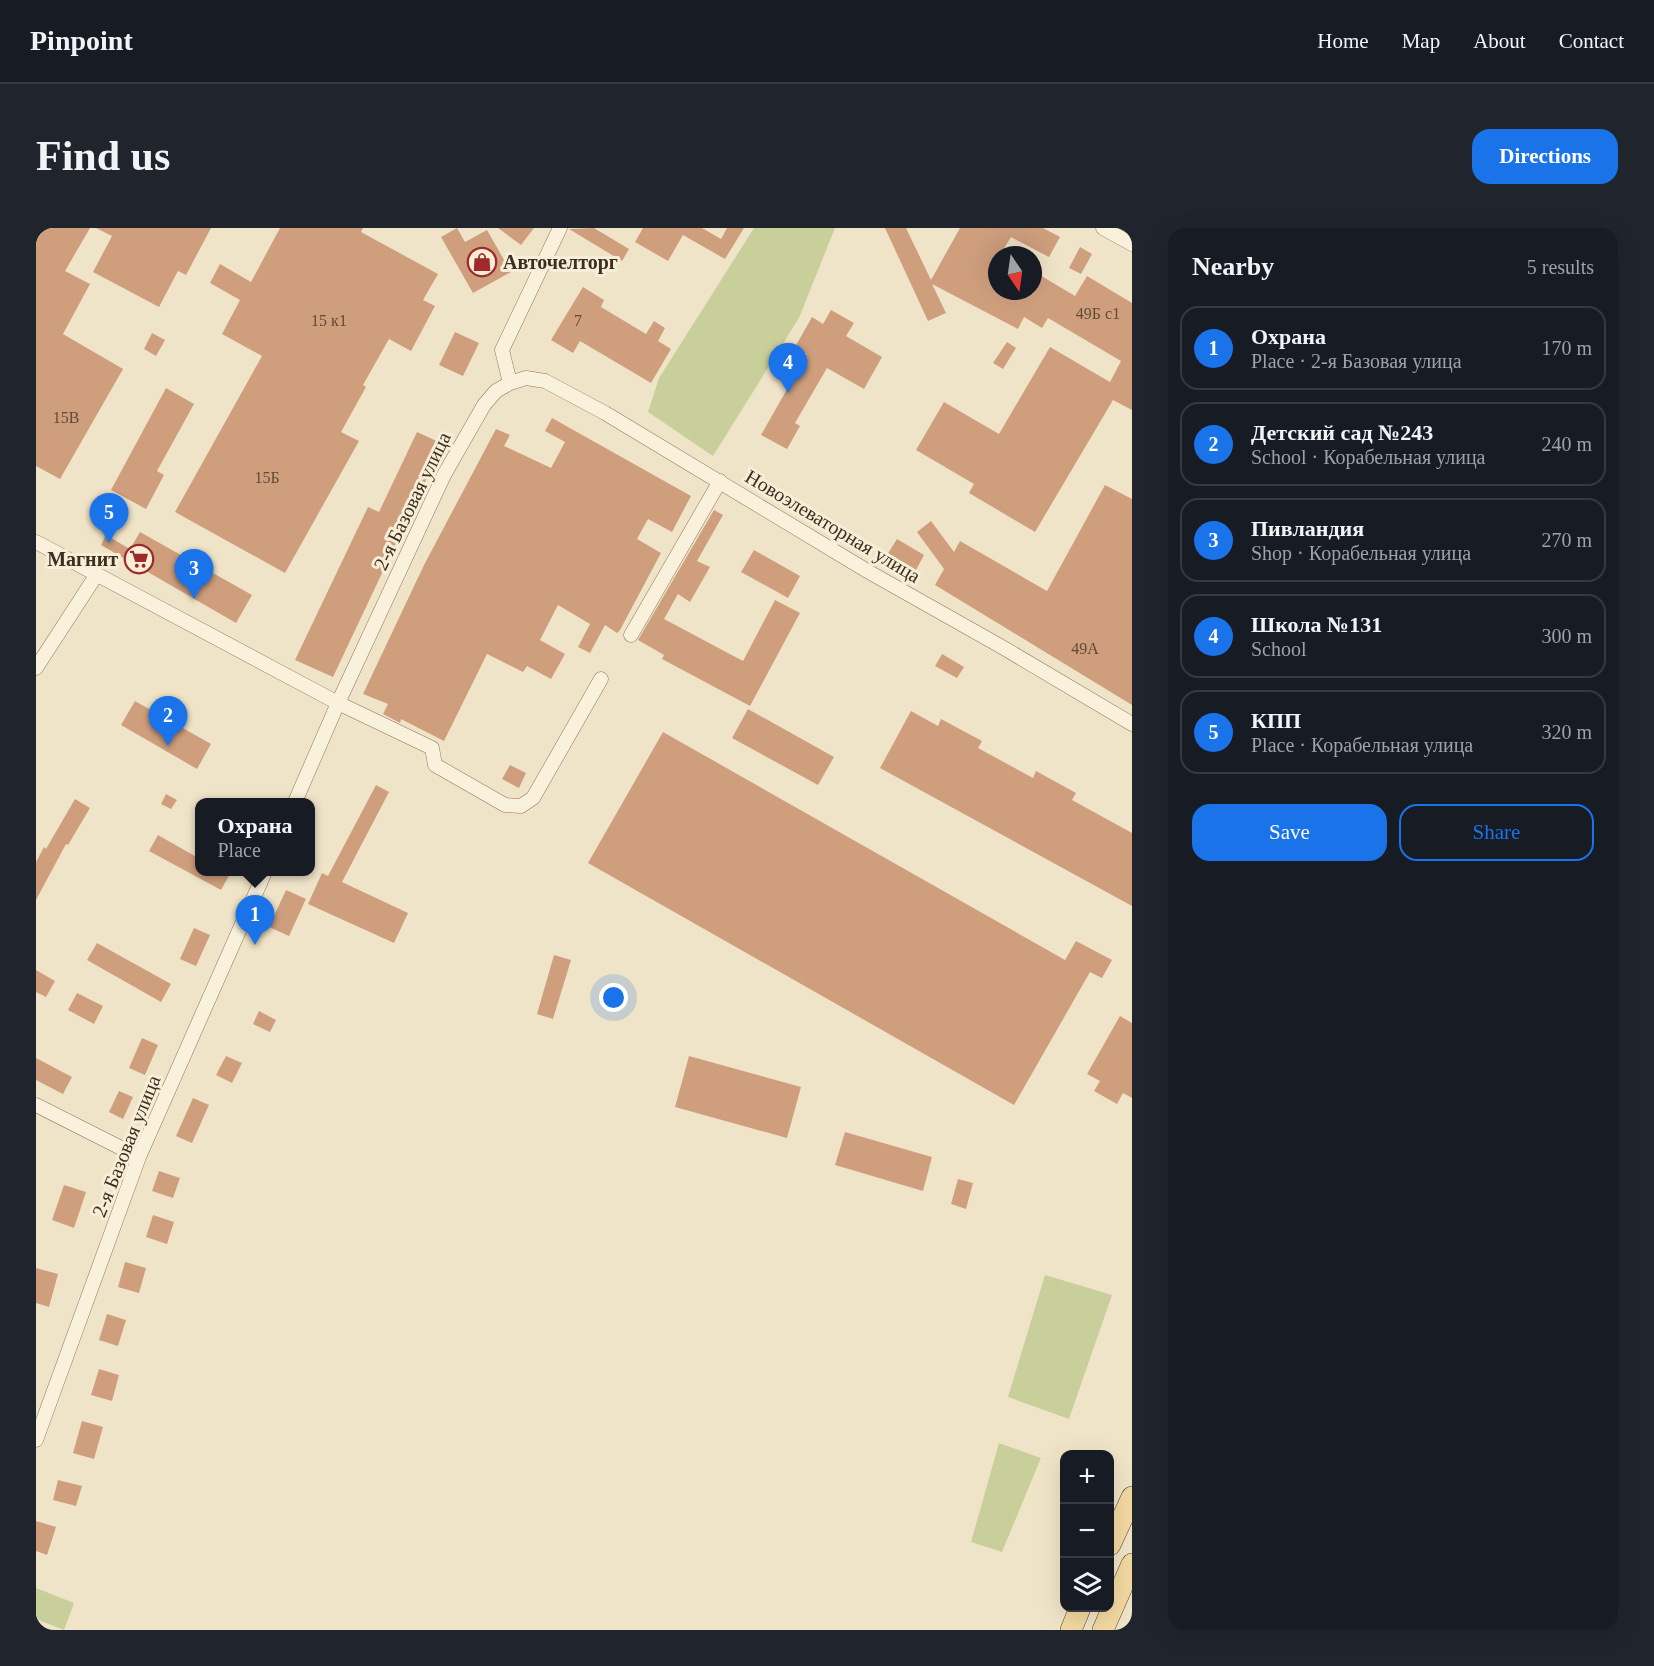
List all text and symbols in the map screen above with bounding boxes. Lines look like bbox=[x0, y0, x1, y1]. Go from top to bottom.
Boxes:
text: Pinpoint bbox=[30, 25, 133, 56]
text: Home bbox=[1317, 29, 1369, 53]
text: Map bbox=[1402, 29, 1440, 53]
text: About bbox=[1473, 29, 1526, 53]
text: Contact bbox=[1559, 29, 1624, 53]
button: Directions bbox=[1472, 129, 1618, 184]
text: Find us bbox=[36, 133, 170, 179]
shop icon: Авточелторг bbox=[466, 246, 498, 278]
north arrow bbox=[988, 246, 1042, 300]
place label: Авточелторг bbox=[503, 251, 618, 274]
text: Nearby bbox=[1192, 252, 1274, 281]
text: 5 results bbox=[1527, 256, 1594, 278]
house number: 49Б с1 bbox=[1076, 305, 1120, 322]
house number: 15 к1 bbox=[311, 312, 347, 329]
house number: 7 bbox=[574, 312, 582, 329]
text: Охрана bbox=[1251, 324, 1326, 349]
text: 1 bbox=[1209, 337, 1219, 359]
text: 170 m bbox=[1541, 337, 1592, 359]
pin: 4 bbox=[768, 344, 807, 393]
text: Place · 2-я Базовая улица bbox=[1251, 350, 1462, 372]
house number: 15В bbox=[53, 409, 79, 426]
text: Детский сад №243 bbox=[1251, 420, 1433, 445]
street label: 2-я Базовая улица bbox=[369, 428, 456, 574]
text: 2 bbox=[1209, 433, 1219, 455]
text: 240 m bbox=[1541, 433, 1592, 455]
text: School · Корабельная улица bbox=[1251, 446, 1486, 468]
street label: Новоэлеваторная улица bbox=[741, 465, 925, 588]
house number: 15Б bbox=[254, 469, 280, 486]
pin: 5 bbox=[90, 494, 128, 543]
text: Пивландия bbox=[1251, 516, 1364, 541]
text: 3 bbox=[1209, 529, 1219, 551]
text: 270 m bbox=[1541, 529, 1592, 551]
text: Shop · Корабельная улица bbox=[1251, 542, 1471, 564]
supermarket icon: Магнит bbox=[123, 543, 155, 575]
place label: Магнит bbox=[47, 548, 118, 570]
pin: 3 bbox=[174, 550, 214, 599]
text: Школа №131 bbox=[1251, 612, 1382, 637]
text: 4 bbox=[1209, 625, 1219, 647]
text: 300 m bbox=[1541, 625, 1592, 647]
text: School bbox=[1251, 638, 1307, 660]
house number: 49А bbox=[1071, 640, 1099, 657]
pin: 2 bbox=[148, 696, 188, 746]
text: КПП bbox=[1251, 708, 1301, 733]
text: 5 bbox=[1209, 721, 1219, 743]
text: 320 m bbox=[1541, 721, 1592, 743]
text: Place · Корабельная улица bbox=[1251, 734, 1473, 756]
popup bbox=[195, 798, 315, 876]
button: Save bbox=[1192, 804, 1387, 861]
button: Share bbox=[1399, 804, 1594, 861]
text: Охрана bbox=[217, 813, 293, 838]
text: Place bbox=[217, 839, 261, 861]
pin: 1 bbox=[236, 896, 274, 945]
your location bbox=[599, 983, 628, 1012]
street label: 2-я Базовая улица bbox=[88, 1072, 165, 1220]
map controls bbox=[1060, 1450, 1114, 1612]
button: + bbox=[1060, 1450, 1114, 1504]
button: − bbox=[1060, 1504, 1114, 1558]
button: layers bbox=[1060, 1558, 1114, 1612]

